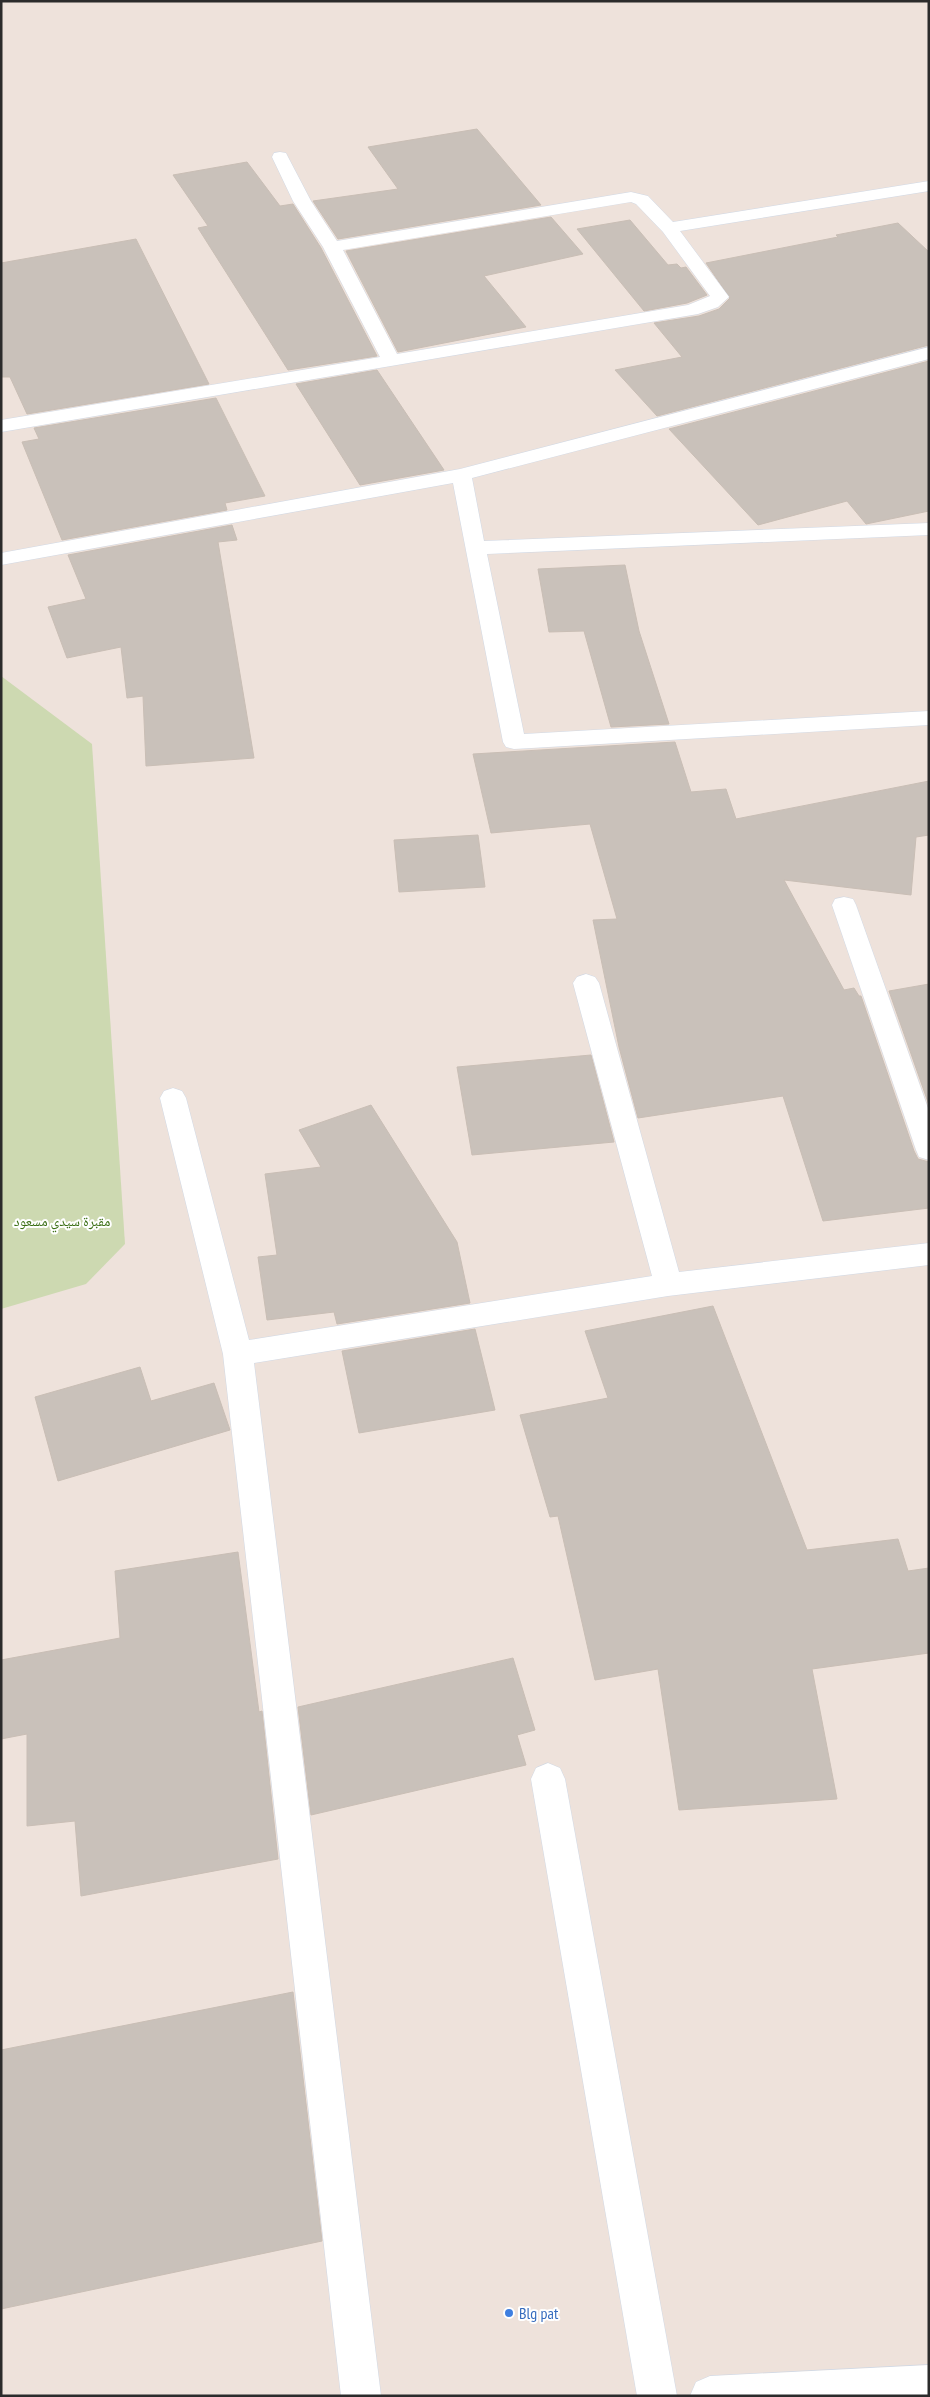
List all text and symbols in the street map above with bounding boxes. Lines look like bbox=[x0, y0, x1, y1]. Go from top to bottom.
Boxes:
park label: مقبرة سيدي مسعود bbox=[14, 1212, 110, 1233]
place label: Blg pat bbox=[519, 2303, 559, 2323]
marker: Blg pat bbox=[503, 2307, 515, 2319]

